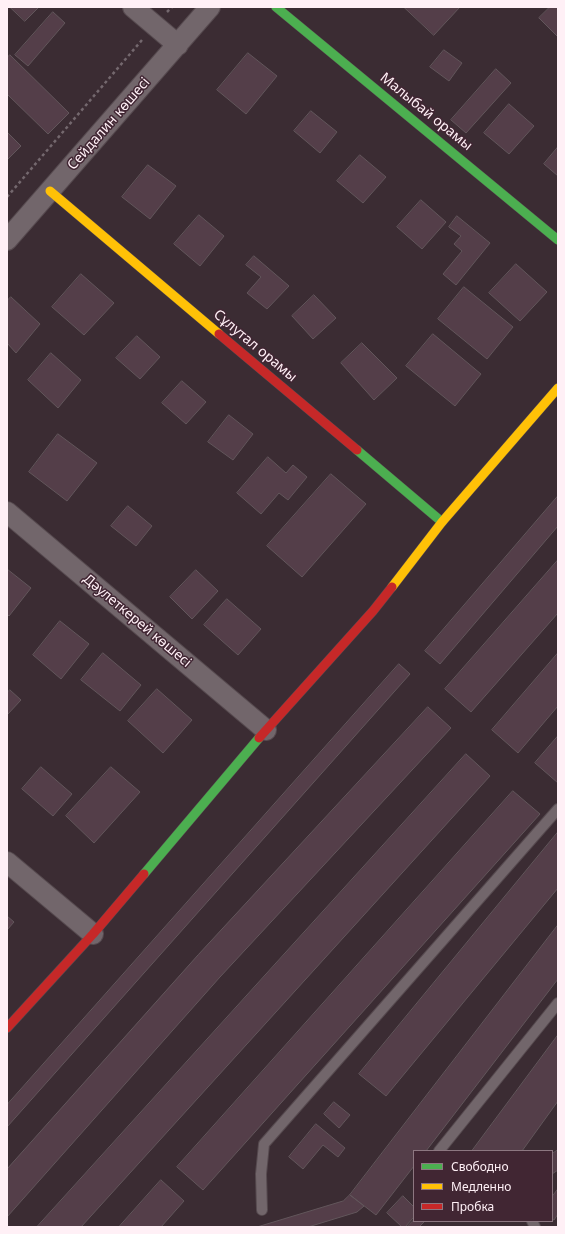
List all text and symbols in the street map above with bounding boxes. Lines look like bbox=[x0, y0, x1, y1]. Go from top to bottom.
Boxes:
street label: Малыбай орамы bbox=[376, 70, 476, 154]
street label: Сейдалин көшесі bbox=[64, 74, 154, 174]
street label: Сұлутал орамы bbox=[210, 306, 300, 386]
street label: Дәулеткерей көшесі bbox=[79, 571, 195, 671]
legend bbox=[413, 1150, 553, 1222]
text: Свободно bbox=[451, 1158, 509, 1175]
text: Медленно bbox=[451, 1178, 511, 1195]
text: Пробка bbox=[451, 1198, 494, 1215]

